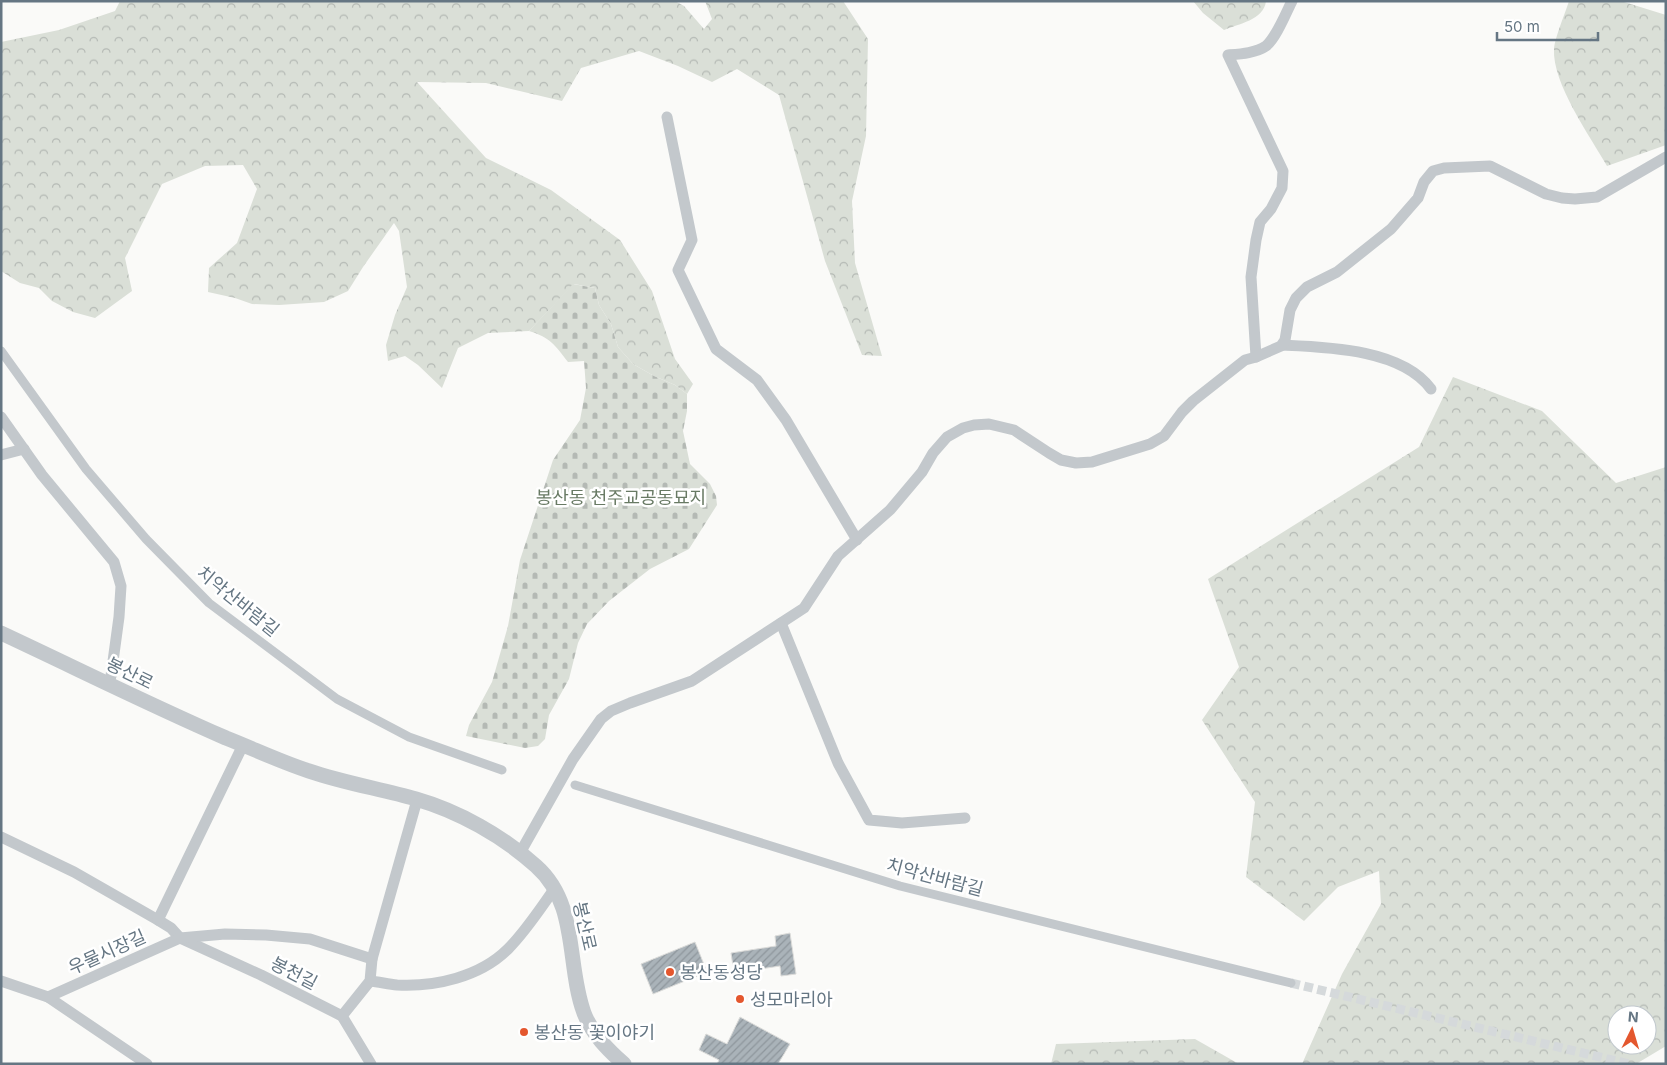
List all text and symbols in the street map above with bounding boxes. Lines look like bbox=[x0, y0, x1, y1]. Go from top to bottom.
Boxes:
scale bar bbox=[1497, 10, 1598, 42]
text: 50 m bbox=[1504, 17, 1540, 36]
park label: 봉산동 천주교공동묘지 bbox=[536, 487, 706, 508]
street label: 치악산바람길 bbox=[193, 562, 283, 640]
street label: 봉산로 bbox=[103, 653, 157, 693]
street label: 치악산바람길 bbox=[884, 854, 986, 900]
street label: 봉산로 bbox=[569, 899, 601, 953]
street label: 우물시장길 bbox=[65, 926, 149, 978]
street label: 봉천길 bbox=[267, 952, 321, 994]
place label: 봉산동성당 bbox=[680, 962, 763, 983]
marker: 봉산동성당 bbox=[664, 966, 676, 978]
place label: 성모마리아 bbox=[750, 989, 833, 1010]
marker: 성모마리아 bbox=[734, 993, 746, 1005]
north arrow bbox=[1607, 1005, 1657, 1055]
text: N bbox=[1627, 1008, 1639, 1025]
place label: 봉산동 꽃이야기 bbox=[534, 1022, 655, 1043]
marker: 봉산동 꽃이야기 bbox=[518, 1026, 530, 1038]

